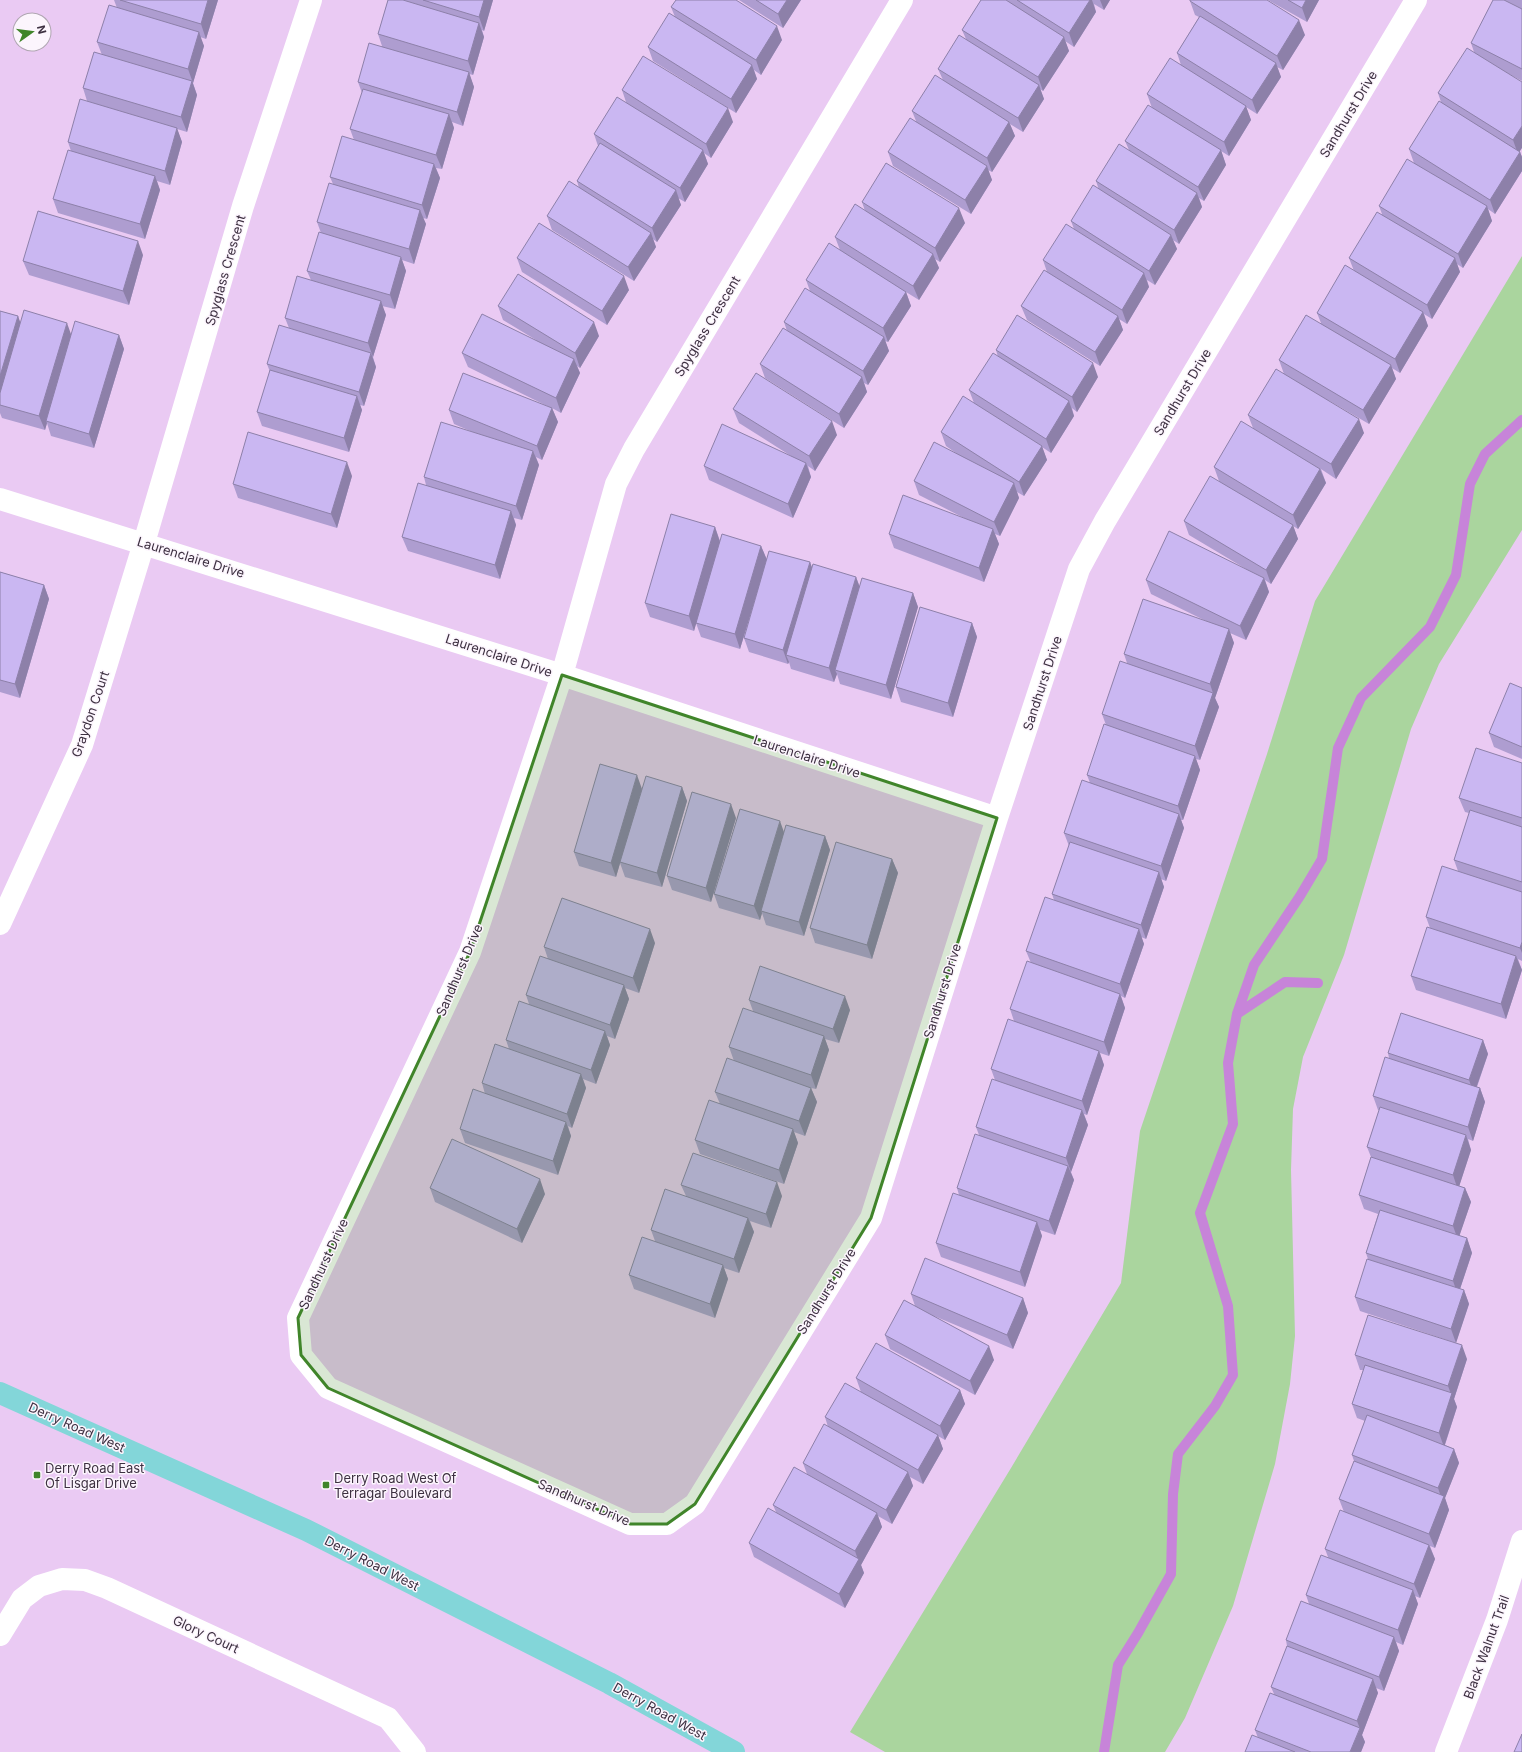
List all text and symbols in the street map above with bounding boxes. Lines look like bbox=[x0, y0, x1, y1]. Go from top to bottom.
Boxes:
north arrow bbox=[12, 12, 52, 52]
text: N bbox=[34, 24, 50, 35]
street label: Sandhurst Drive bbox=[1316, 68, 1380, 160]
street label: Spyglass Crescent bbox=[202, 213, 248, 327]
street label: Spyglass Crescent bbox=[671, 273, 743, 379]
street label: Sandhurst Drive bbox=[1150, 346, 1214, 438]
street label: Laurenclaire Drive bbox=[135, 533, 247, 581]
street label: Laurenclaire Drive bbox=[444, 630, 554, 680]
street label: Sandhurst Drive bbox=[1019, 634, 1065, 732]
street label: Graydon Court bbox=[68, 669, 112, 759]
street label: Laurenclaire Drive bbox=[752, 731, 862, 781]
street label: Sandhurst Drive bbox=[432, 921, 486, 1019]
street label: Sandhurst Drive bbox=[920, 942, 964, 1040]
street label: Sandhurst Drive bbox=[295, 1216, 351, 1312]
street label: Sandhurst Drive bbox=[793, 1245, 859, 1337]
street label: Derry Road West bbox=[26, 1399, 128, 1455]
place label: Derry Road East Of Lisgar Drive bbox=[45, 1460, 144, 1491]
marker: Derry Road East Of Lisgar Drive bbox=[32, 1470, 42, 1480]
place label: Derry Road West Of Terragar Boulevard bbox=[334, 1470, 457, 1501]
street label: Sandhurst Drive bbox=[535, 1475, 633, 1529]
marker: Derry Road West Of Terragar Boulevard bbox=[321, 1480, 331, 1490]
street label: Derry Road West bbox=[322, 1532, 422, 1594]
street label: Black Walnut Trail bbox=[1460, 1593, 1512, 1701]
street label: Glory Court bbox=[170, 1612, 242, 1656]
street label: Derry Road West bbox=[611, 1679, 709, 1743]

